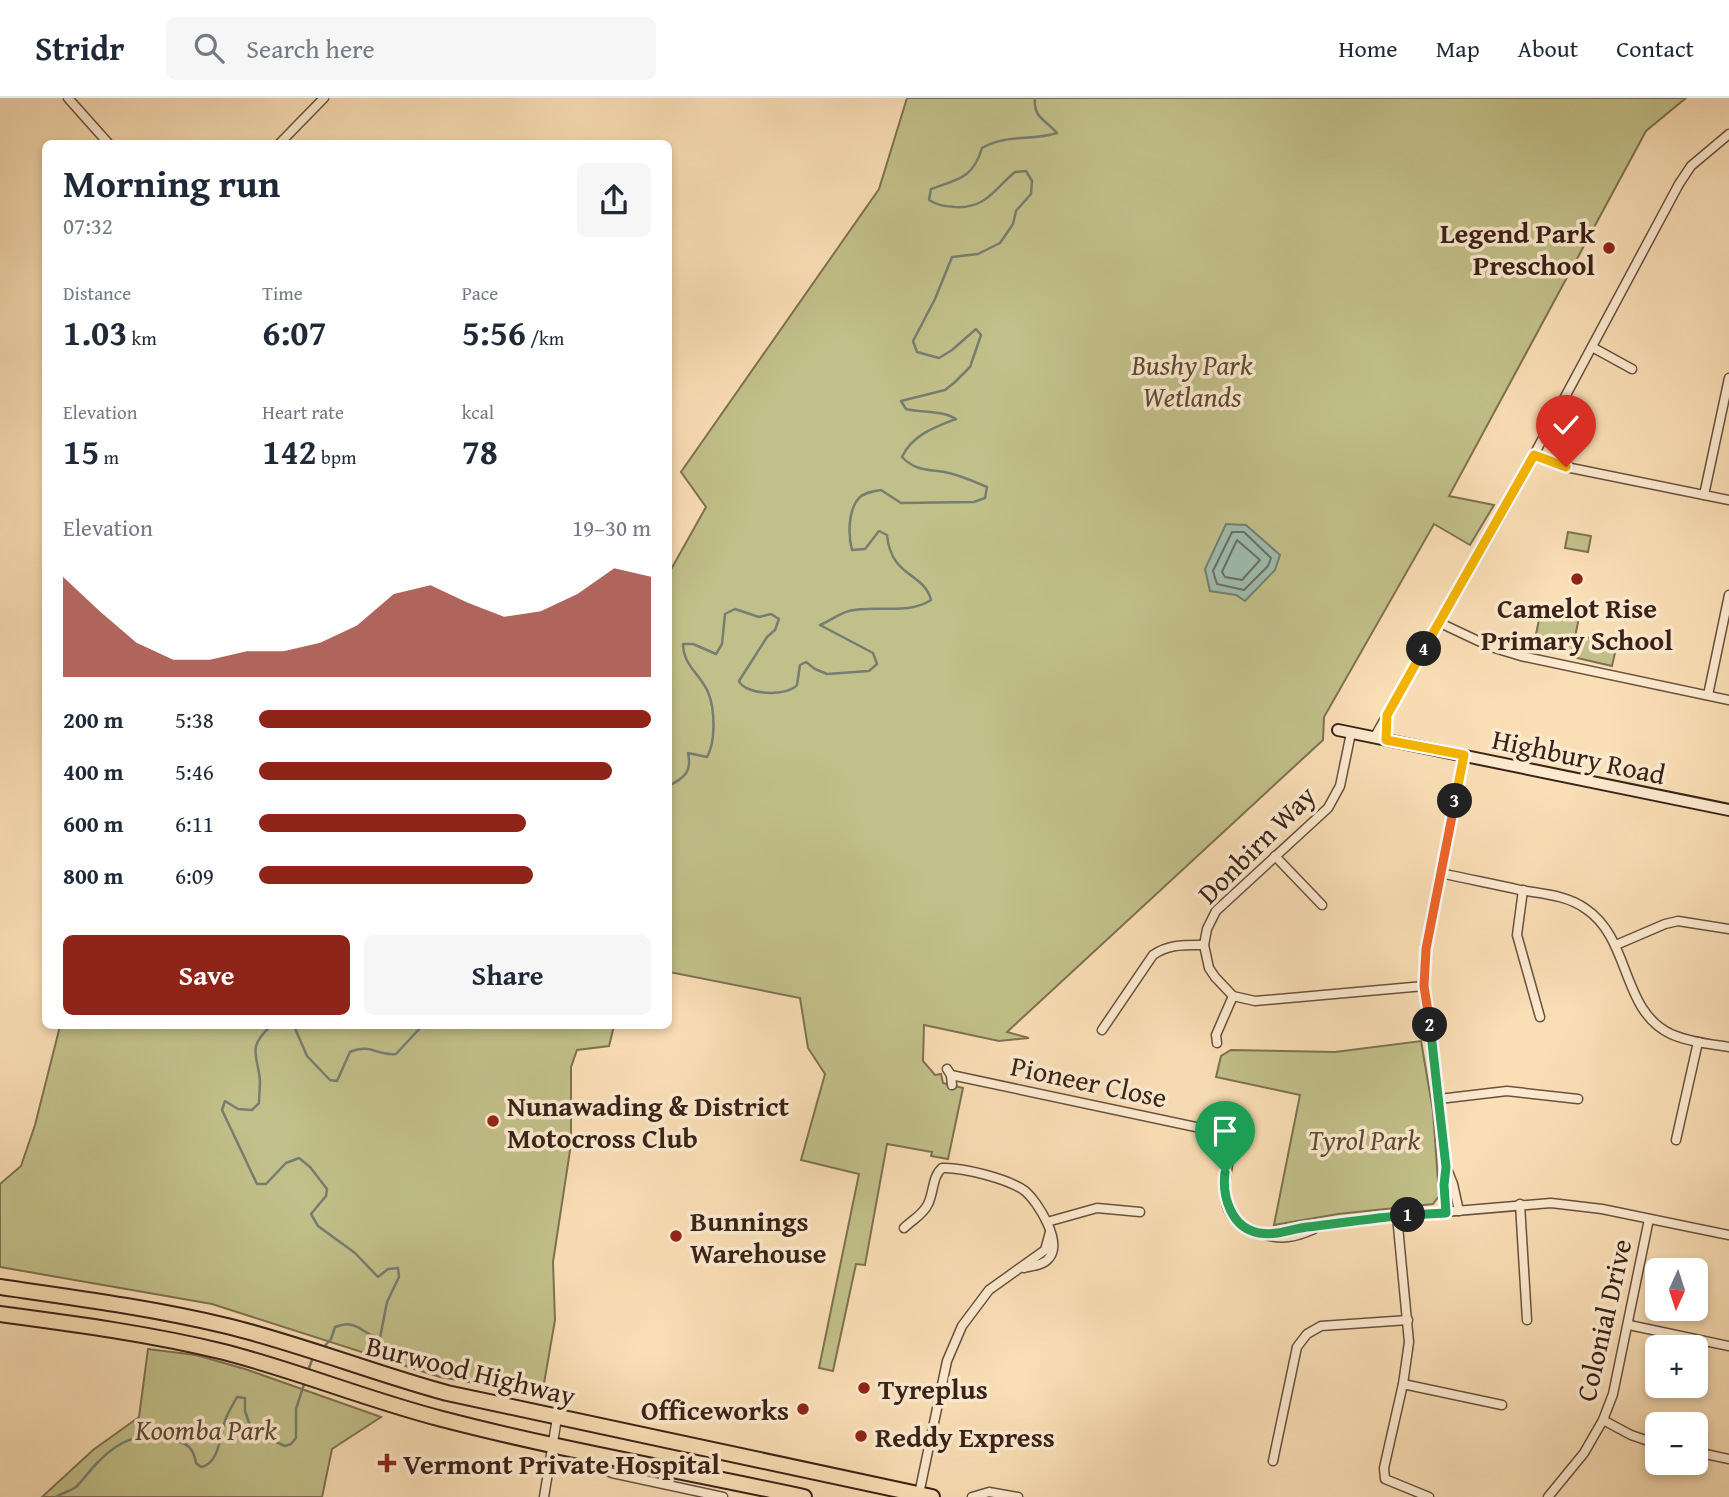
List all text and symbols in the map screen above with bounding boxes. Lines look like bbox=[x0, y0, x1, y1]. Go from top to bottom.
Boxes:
search box bbox=[166, 17, 656, 80]
text: Stridr bbox=[35, 24, 124, 72]
icon: search bbox=[190, 29, 228, 67]
text: Search here bbox=[246, 29, 375, 68]
text: Home bbox=[1339, 31, 1398, 66]
text: Map bbox=[1436, 31, 1480, 66]
text: About bbox=[1518, 31, 1578, 66]
text: Contact bbox=[1616, 31, 1694, 66]
text: Morning run bbox=[63, 155, 280, 211]
button: share bbox=[577, 163, 651, 237]
text: 07:32 bbox=[63, 209, 113, 242]
place label: Legend Park Preschool bbox=[1440, 212, 1596, 285]
marker: Legend Park Preschool bbox=[1601, 240, 1617, 256]
text: Distance bbox=[63, 279, 131, 307]
text: Time bbox=[262, 279, 303, 307]
text: Pace bbox=[462, 279, 498, 307]
text: 1.03 bbox=[63, 307, 127, 358]
text: 6:07 bbox=[262, 307, 327, 358]
text: 5:56 bbox=[462, 307, 526, 358]
text: km bbox=[127, 324, 157, 352]
text: /km bbox=[526, 324, 564, 352]
park label: Bushy Park Wetlands bbox=[1131, 344, 1253, 417]
pin bbox=[1536, 395, 1596, 467]
text: Elevation bbox=[63, 398, 137, 426]
text: Heart rate bbox=[262, 398, 344, 426]
text: kcal bbox=[462, 398, 494, 426]
icon: check bbox=[1547, 406, 1585, 444]
text: 15 bbox=[63, 426, 99, 477]
text: 142 bbox=[262, 426, 317, 477]
text: 78 bbox=[462, 426, 498, 477]
text: m bbox=[99, 443, 119, 471]
text: bpm bbox=[317, 443, 357, 471]
text: Elevation bbox=[63, 511, 153, 544]
text: 19–30 m bbox=[572, 511, 651, 544]
marker: Camelot Rise Primary School bbox=[1569, 571, 1585, 587]
place label: Camelot Rise Primary School bbox=[1481, 587, 1673, 660]
pin: 4 bbox=[1406, 632, 1442, 666]
text: 4 bbox=[1419, 634, 1428, 662]
text: 200 m bbox=[63, 703, 124, 736]
text: 5:38 bbox=[175, 703, 214, 736]
street label: Highbury Road bbox=[1489, 718, 1669, 794]
text: 400 m bbox=[63, 755, 124, 788]
text: 5:46 bbox=[175, 755, 214, 788]
street label: Donbirn Way bbox=[1188, 775, 1325, 912]
pin: 3 bbox=[1438, 784, 1472, 818]
text: 3 bbox=[1450, 786, 1459, 814]
text: 600 m bbox=[63, 807, 124, 840]
text: 6:11 bbox=[175, 807, 214, 840]
text: 800 m bbox=[63, 859, 124, 892]
text: 6:09 bbox=[175, 859, 214, 892]
button: Save bbox=[63, 935, 350, 1015]
button: Share bbox=[364, 935, 651, 1015]
pin: 2 bbox=[1412, 1007, 1448, 1042]
text: 2 bbox=[1425, 1010, 1434, 1038]
street label: Pioneer Close bbox=[1007, 1044, 1171, 1118]
place label: Nunawading & District Motocross Club bbox=[507, 1085, 789, 1158]
pin bbox=[1195, 1101, 1255, 1173]
icon: arrive bbox=[1206, 1112, 1244, 1150]
marker: Nunawading & District Motocross Club bbox=[485, 1113, 501, 1129]
park label: Tyrol Park bbox=[1308, 1119, 1420, 1160]
pin: 1 bbox=[1390, 1198, 1426, 1232]
place label: Bunnings Warehouse bbox=[690, 1200, 827, 1273]
text: 1 bbox=[1403, 1200, 1412, 1228]
marker: Bunnings Warehouse bbox=[668, 1228, 684, 1244]
street label: Colonial Drive bbox=[1564, 1235, 1642, 1405]
north arrow bbox=[1645, 1258, 1708, 1321]
map controls bbox=[1645, 1258, 1708, 1475]
street label: Burwood Highway bbox=[362, 1324, 580, 1416]
button: + bbox=[1645, 1335, 1708, 1398]
place label: Tyreplus bbox=[878, 1368, 988, 1409]
marker: Tyreplus bbox=[856, 1380, 872, 1396]
place label: Officeworks bbox=[641, 1389, 789, 1430]
marker: Officeworks bbox=[795, 1401, 811, 1417]
park label: Koomba Park bbox=[134, 1409, 277, 1450]
button: − bbox=[1645, 1412, 1708, 1475]
place label: Reddy Express bbox=[875, 1416, 1055, 1457]
marker: Reddy Express bbox=[853, 1428, 869, 1444]
place label: Vermont Private Hospital bbox=[403, 1443, 720, 1484]
marker: Vermont Private Hospital bbox=[377, 1453, 397, 1473]

